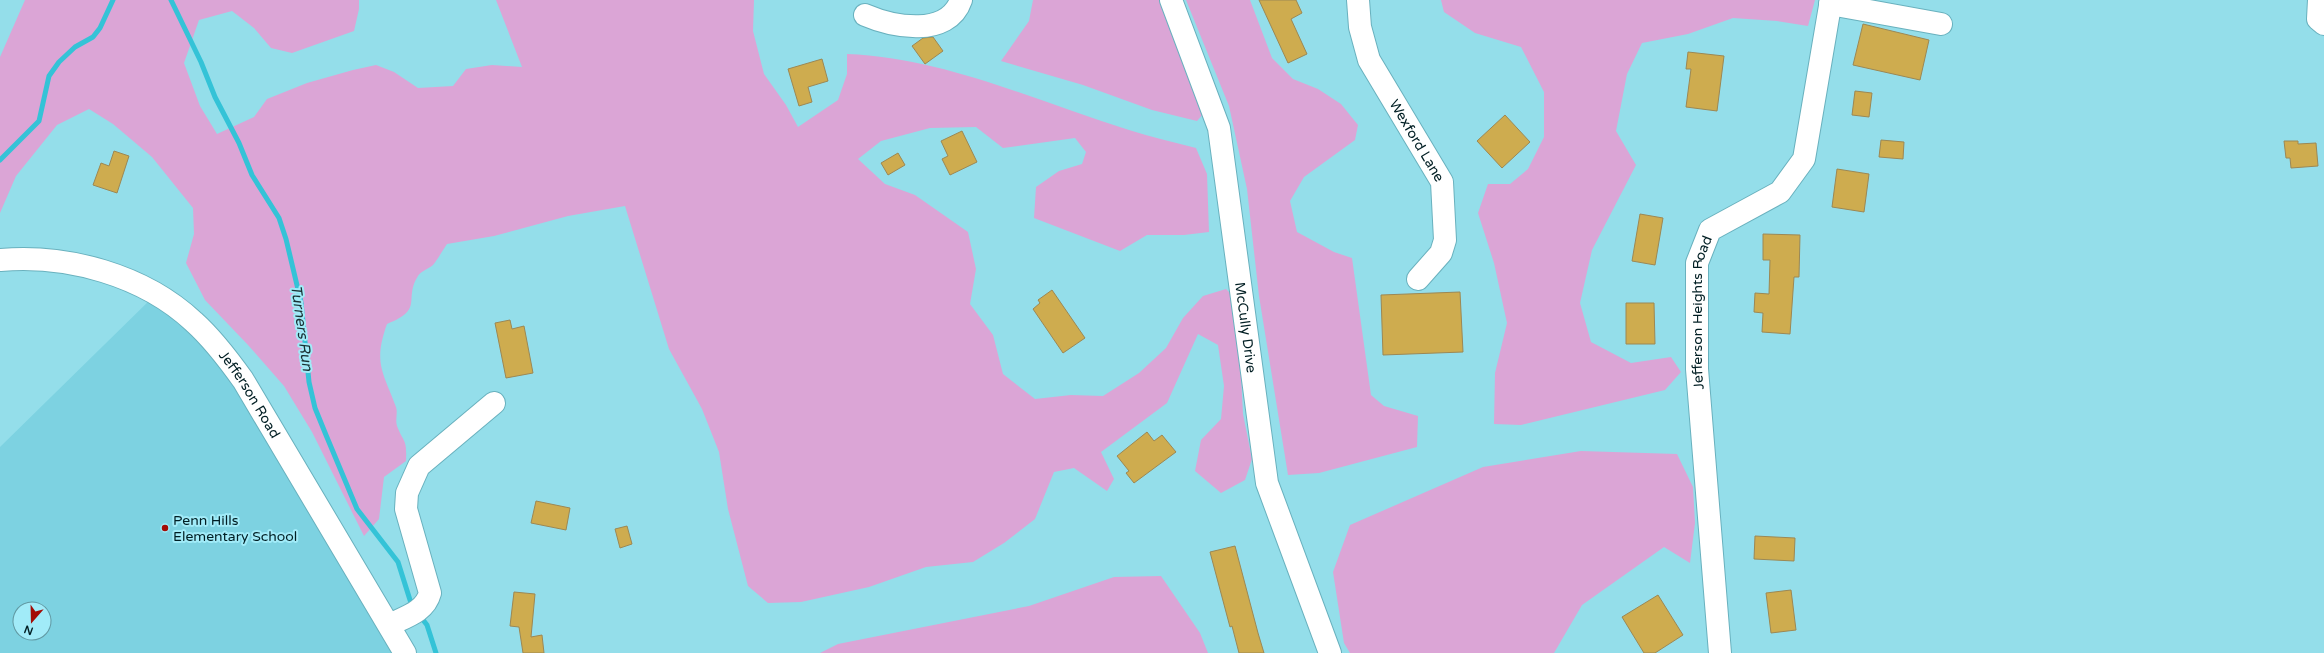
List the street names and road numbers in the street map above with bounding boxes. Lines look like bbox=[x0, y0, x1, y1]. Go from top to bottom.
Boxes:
street label: Wexford Lane bbox=[1386, 96, 1448, 185]
street label: Jefferson Heights Road bbox=[1688, 233, 1715, 390]
street label: McCully Drive bbox=[1231, 281, 1261, 374]
street label: Jefferson Road bbox=[215, 347, 284, 441]

